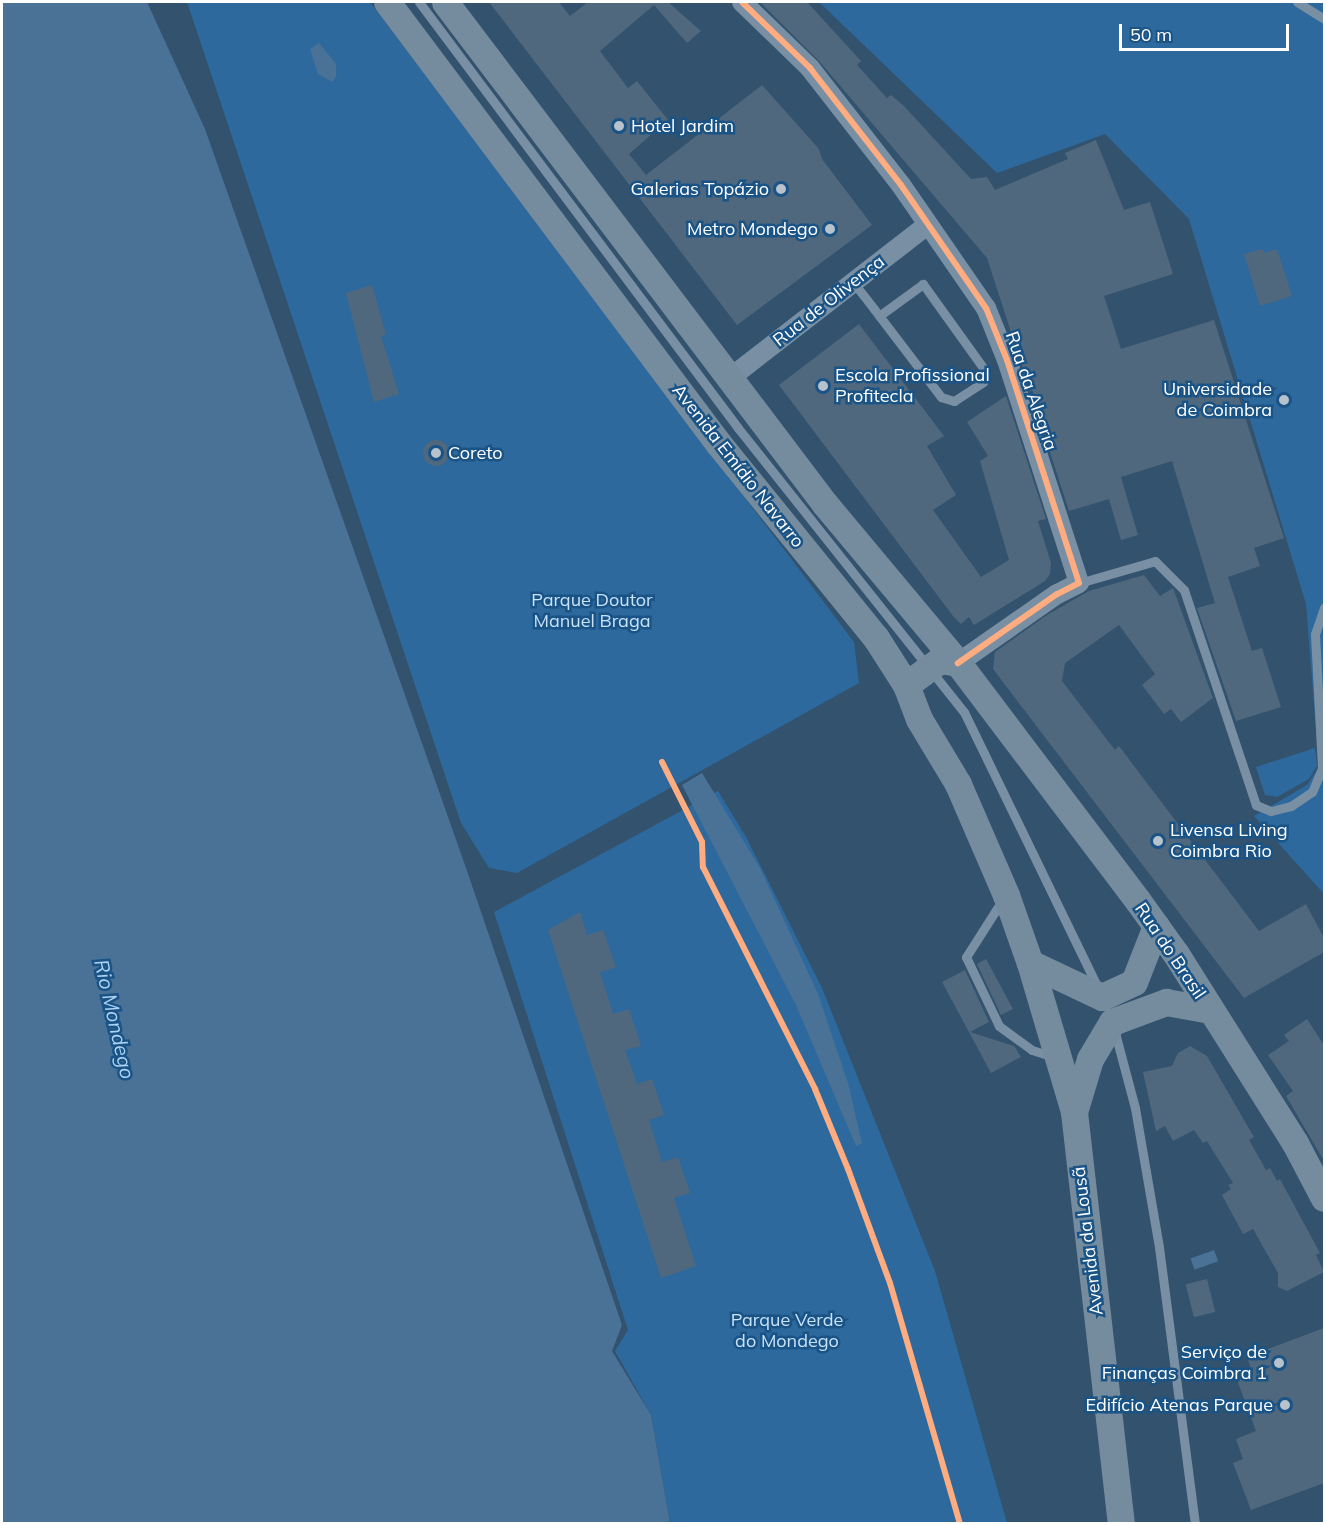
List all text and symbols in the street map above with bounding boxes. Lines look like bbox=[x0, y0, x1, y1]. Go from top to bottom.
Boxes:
scale bar bbox=[1122, 12, 1292, 50]
text: 50 m bbox=[1130, 23, 1172, 46]
place label: Hotel Jardim bbox=[631, 115, 734, 137]
marker: Hotel Jardim bbox=[612, 119, 626, 133]
place label: Galerias Topázio bbox=[630, 178, 769, 200]
marker: Galerias Topázio bbox=[774, 182, 788, 196]
place label: Metro Mondego bbox=[687, 218, 818, 240]
marker: Metro Mondego bbox=[823, 222, 837, 236]
street label: Rua de Olivença bbox=[769, 251, 889, 351]
street label: Rua da Alegria bbox=[1001, 329, 1061, 453]
place label: Escola Profissional Profitecla bbox=[835, 365, 990, 407]
marker: Escola Profissional Profitecla bbox=[816, 379, 830, 393]
place label: Universidade de Coimbra bbox=[1163, 379, 1272, 422]
street label: Avenida Emídio Navarro bbox=[667, 380, 809, 552]
marker: Universidade de Coimbra bbox=[1277, 393, 1291, 407]
place label: Coreto bbox=[448, 442, 503, 464]
marker: Coreto bbox=[429, 446, 443, 460]
park label: Parque Doutor Manuel Braga bbox=[531, 590, 653, 632]
place label: Livensa Living Coimbra Rio bbox=[1170, 820, 1288, 862]
marker: Livensa Living Coimbra Rio bbox=[1151, 834, 1165, 848]
street label: Rua do Brasil bbox=[1130, 899, 1210, 1003]
water label: Rio Mondego bbox=[90, 957, 140, 1081]
street label: Avenida da Lousã bbox=[1068, 1165, 1108, 1317]
park label: Parque Verde do Mondego bbox=[731, 1310, 843, 1352]
place label: Serviço de Finanças Coimbra 1 bbox=[1102, 1342, 1267, 1384]
marker: Serviço de Finanças Coimbra 1 bbox=[1272, 1356, 1286, 1370]
place label: Edifício Atenas Parque bbox=[1085, 1394, 1273, 1416]
marker: Edifício Atenas Parque bbox=[1278, 1398, 1292, 1412]

